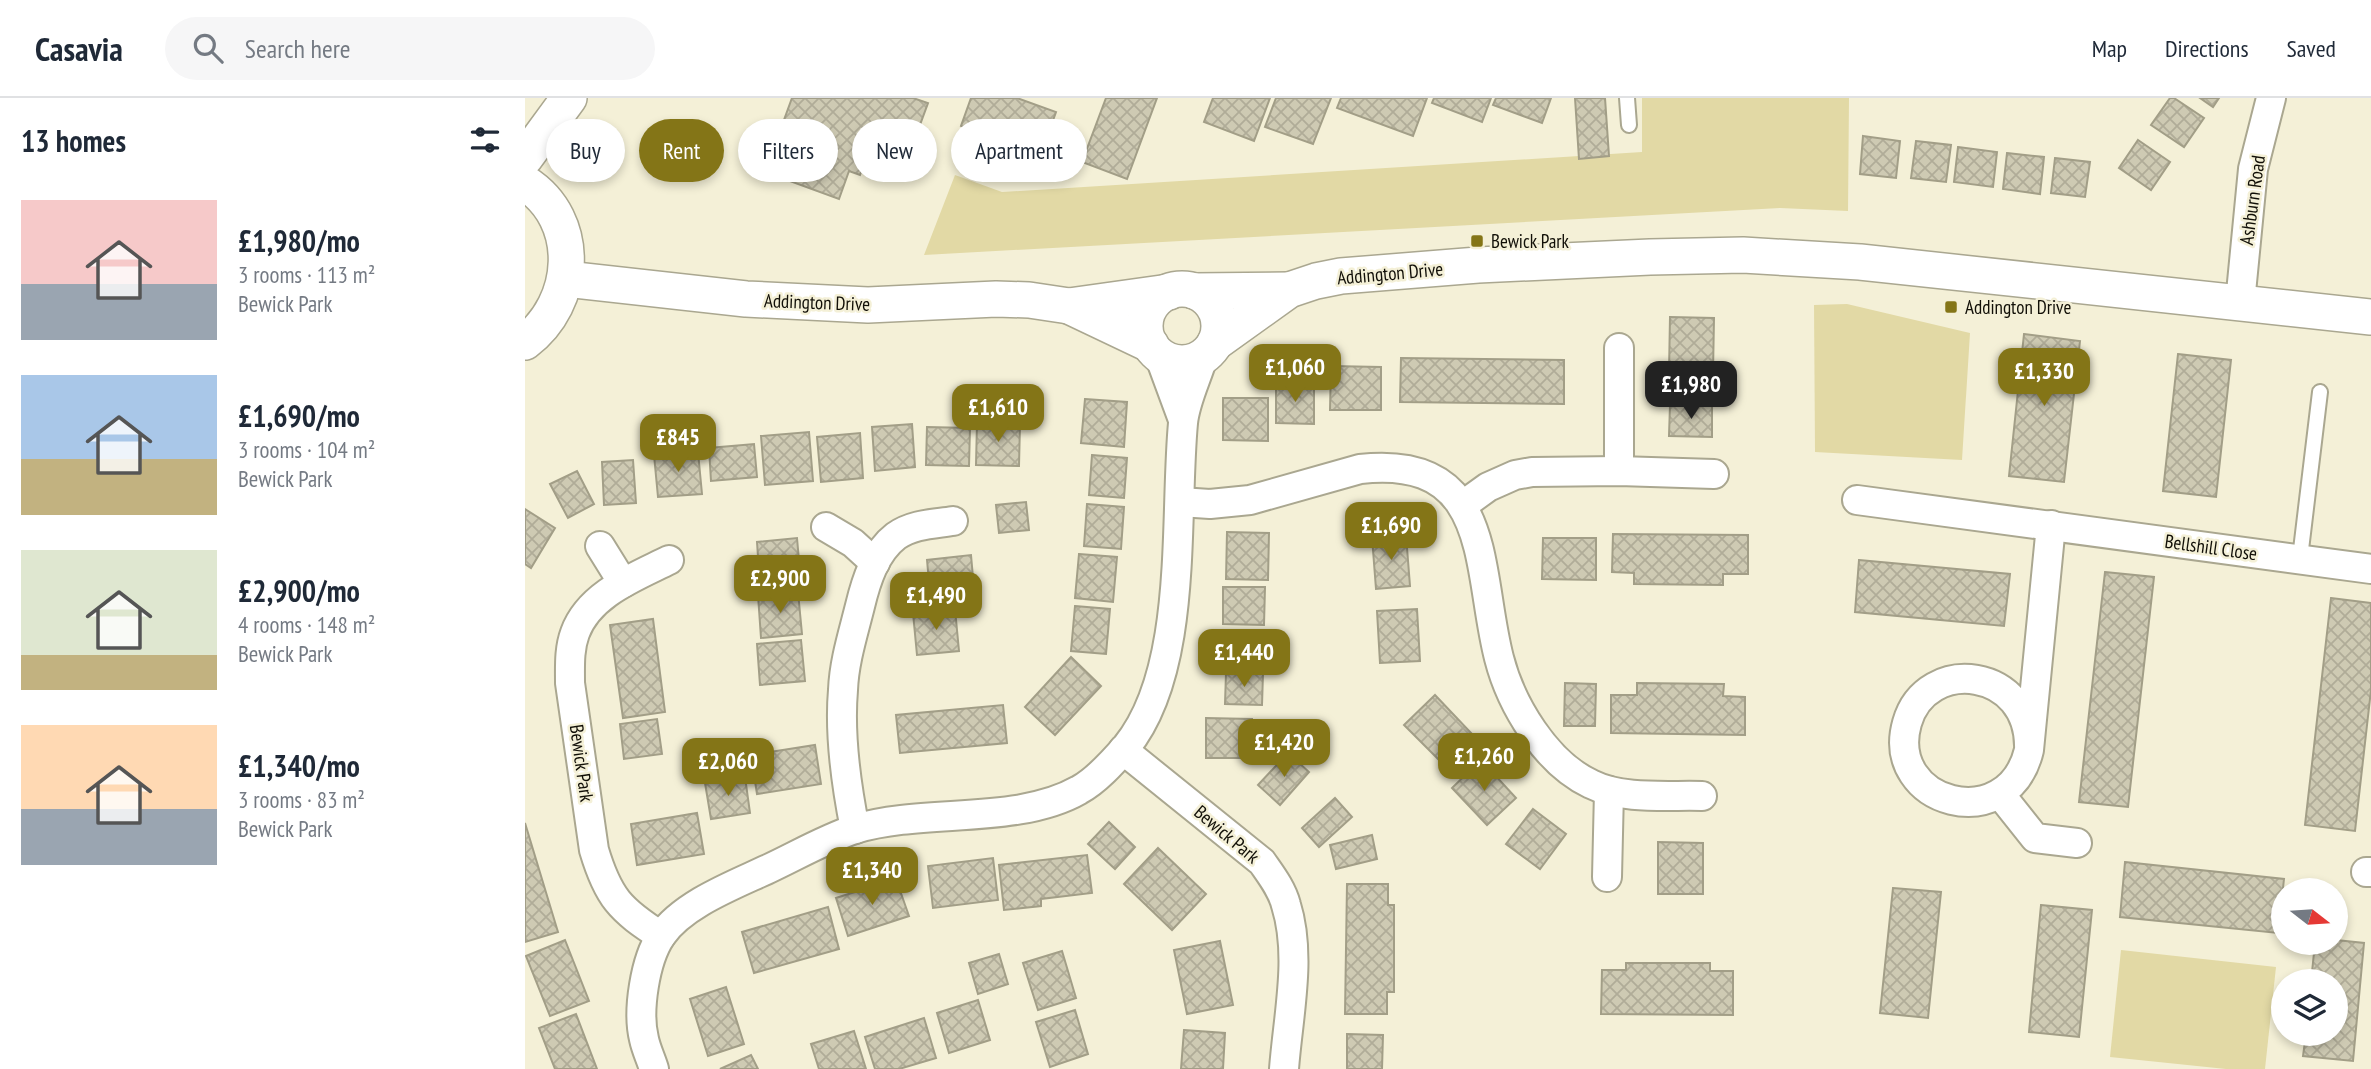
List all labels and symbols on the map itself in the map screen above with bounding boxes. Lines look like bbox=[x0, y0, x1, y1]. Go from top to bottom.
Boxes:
street label: Ashburn Road bbox=[2234, 154, 2270, 246]
place label: Bewick Park bbox=[1491, 229, 1570, 253]
marker: Bewick Park bbox=[1469, 233, 1485, 249]
street label: Addington Drive bbox=[1336, 256, 1444, 290]
street label: Addington Drive bbox=[763, 288, 871, 316]
place label: Addington Drive bbox=[1965, 295, 2071, 319]
marker: Addington Drive bbox=[1943, 299, 1959, 315]
pin: £1,060 bbox=[1238, 344, 1352, 404]
pin: £1,330 bbox=[1987, 348, 2101, 408]
pin: £1,980 bbox=[1634, 362, 1748, 421]
pin: £1,610 bbox=[941, 384, 1055, 444]
pin: £845 bbox=[637, 414, 719, 474]
pin: £1,690 bbox=[1334, 503, 1448, 562]
street label: Bellshill Close bbox=[2163, 529, 2259, 565]
pin: £2,900 bbox=[723, 556, 837, 615]
pin: £1,490 bbox=[879, 573, 993, 632]
pin: £1,440 bbox=[1187, 630, 1301, 689]
pin: £1,420 bbox=[1227, 720, 1341, 779]
street label: Bewick Park bbox=[565, 723, 599, 804]
pin: £1,260 bbox=[1427, 734, 1541, 793]
pin: £2,060 bbox=[671, 738, 785, 798]
street label: Bewick Park bbox=[1189, 800, 1265, 869]
pin: £1,340 bbox=[815, 848, 929, 907]
north arrow bbox=[2271, 878, 2349, 956]

